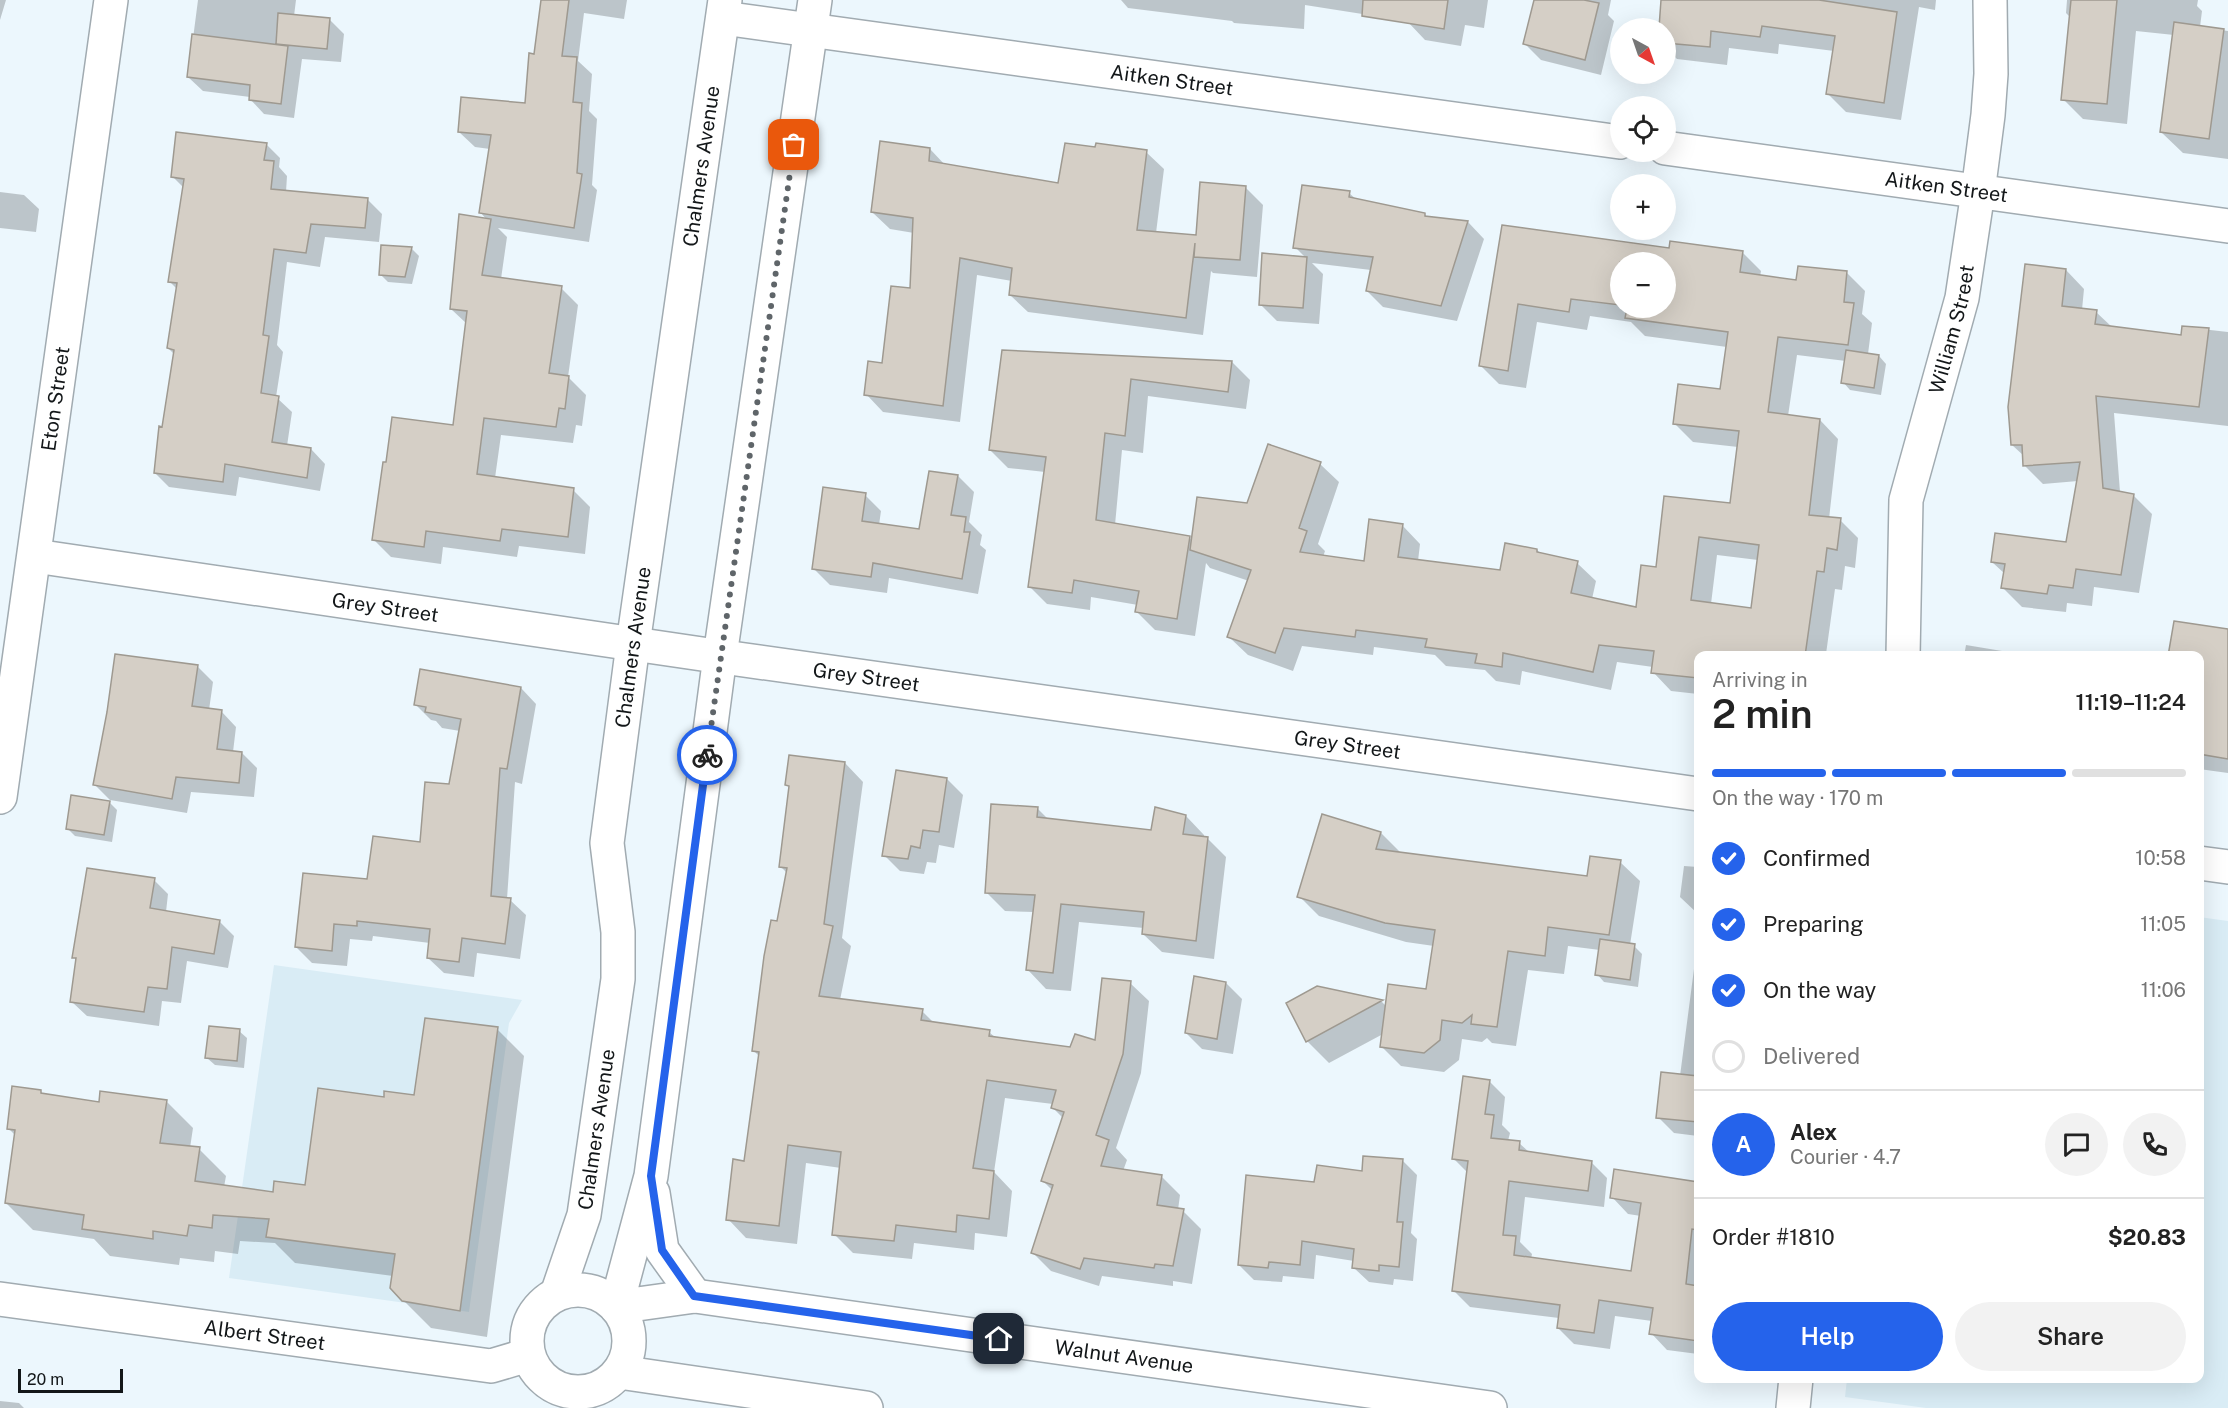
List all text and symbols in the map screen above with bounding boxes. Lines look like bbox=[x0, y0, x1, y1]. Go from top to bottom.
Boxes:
north arrow bbox=[1610, 18, 1676, 84]
map controls bbox=[1610, 18, 1676, 318]
street label: Aitken Street bbox=[1109, 60, 1235, 100]
street label: Chalmers Avenue bbox=[678, 84, 725, 248]
button: locate bbox=[1610, 96, 1676, 162]
pin bbox=[768, 119, 819, 170]
icon: bag bbox=[777, 128, 810, 161]
street label: Aitken Street bbox=[1883, 167, 2009, 207]
button: + bbox=[1610, 174, 1676, 240]
button: − bbox=[1610, 252, 1676, 318]
street label: William Street bbox=[1924, 263, 1979, 397]
street label: Eton Street bbox=[36, 345, 75, 453]
street label: Chalmers Avenue bbox=[610, 565, 656, 729]
street label: Grey Street bbox=[330, 588, 440, 627]
street label: Grey Street bbox=[811, 658, 921, 696]
text: Arriving in bbox=[1712, 668, 1807, 692]
text: 11:19–11:24 bbox=[2076, 689, 2186, 715]
text: 2 min bbox=[1712, 691, 1813, 737]
courier bbox=[677, 725, 737, 785]
street label: Grey Street bbox=[1293, 725, 1402, 764]
icon: bike bbox=[691, 739, 724, 772]
text: On the way · 170 m bbox=[1712, 786, 1883, 810]
icon: check bbox=[1712, 842, 1745, 875]
text: Confirmed bbox=[1763, 845, 1870, 871]
text: 10:58 bbox=[2135, 846, 2186, 870]
icon: check bbox=[1712, 908, 1745, 941]
text: Preparing bbox=[1763, 911, 1864, 937]
text: 11:05 bbox=[2140, 912, 2186, 936]
icon: check bbox=[1712, 974, 1745, 1007]
text: On the way bbox=[1763, 977, 1876, 1003]
text: 11:06 bbox=[2141, 978, 2186, 1002]
text: Delivered bbox=[1763, 1043, 1860, 1069]
street label: Chalmers Avenue bbox=[573, 1047, 620, 1211]
button: chat bbox=[2045, 1113, 2108, 1176]
button: phone bbox=[2123, 1113, 2186, 1176]
text: Alex bbox=[1790, 1119, 1837, 1145]
text: A bbox=[1736, 1131, 1751, 1157]
text: Courier · 4.7 bbox=[1790, 1145, 1901, 1169]
text: Order #1810 bbox=[1712, 1224, 1835, 1250]
text: $20.83 bbox=[2108, 1224, 2186, 1250]
button: Help bbox=[1712, 1302, 1943, 1371]
button: Share bbox=[1955, 1302, 2186, 1371]
pin bbox=[973, 1313, 1024, 1364]
street label: Albert Street bbox=[202, 1315, 327, 1355]
icon: home bbox=[982, 1322, 1015, 1355]
street label: Walnut Avenue bbox=[1053, 1335, 1195, 1378]
scale bar bbox=[18, 1366, 123, 1394]
text: 20 m bbox=[27, 1370, 64, 1389]

